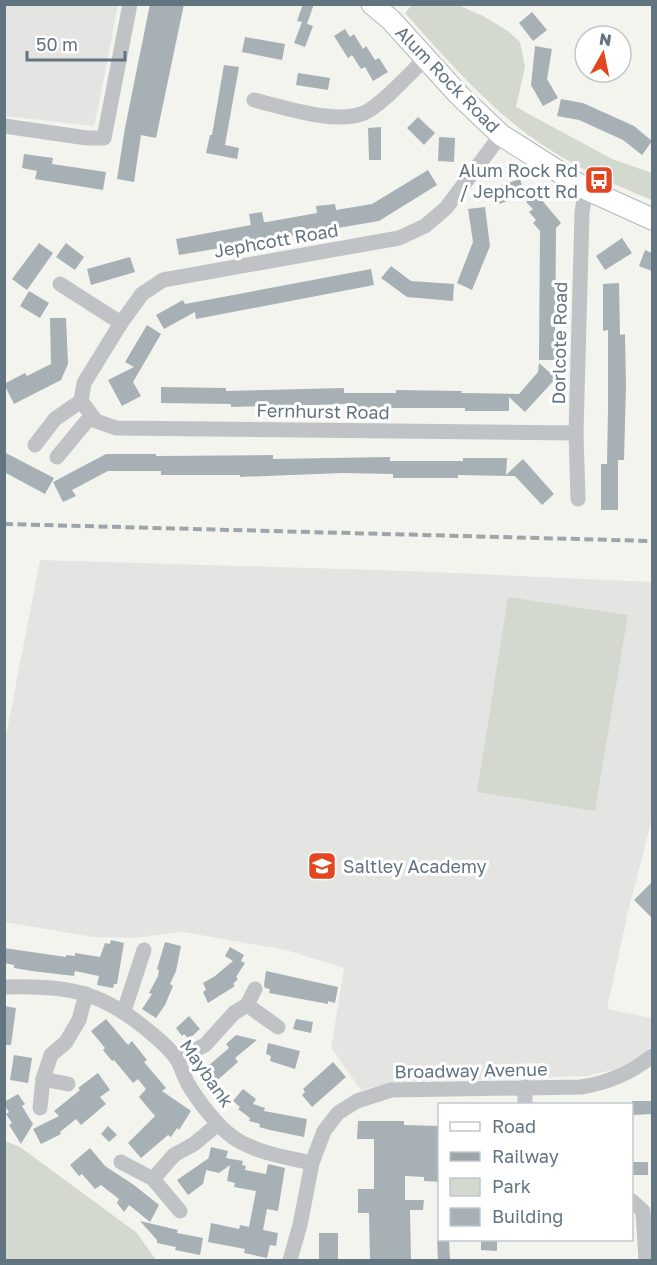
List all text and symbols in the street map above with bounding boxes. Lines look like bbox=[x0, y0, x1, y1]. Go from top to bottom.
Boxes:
street label: Alum Rock Road bbox=[391, 21, 505, 137]
scale bar bbox=[27, 24, 124, 62]
north arrow bbox=[573, 24, 633, 84]
text: N bbox=[598, 28, 613, 50]
text: 50 m bbox=[36, 33, 78, 55]
place label: Alum Rock Rd / Jephcott Rd bbox=[459, 159, 578, 202]
bus stop icon: Alum Rock Rd / Jephcott Rd bbox=[583, 164, 615, 196]
street label: Jephcott Road bbox=[212, 218, 340, 262]
street label: Dorlcote Road bbox=[547, 281, 571, 405]
street label: Fernhurst Road bbox=[256, 399, 390, 423]
school or university icon: Saltley Academy bbox=[306, 850, 338, 882]
place label: Saltley Academy bbox=[343, 855, 487, 877]
street label: Maybank bbox=[176, 1035, 238, 1111]
street label: Broadway Avenue bbox=[394, 1058, 548, 1082]
legend bbox=[438, 1103, 633, 1241]
text: Road bbox=[492, 1115, 536, 1137]
text: Railway bbox=[492, 1145, 559, 1167]
text: Park bbox=[492, 1175, 531, 1197]
text: Building bbox=[492, 1205, 563, 1227]

